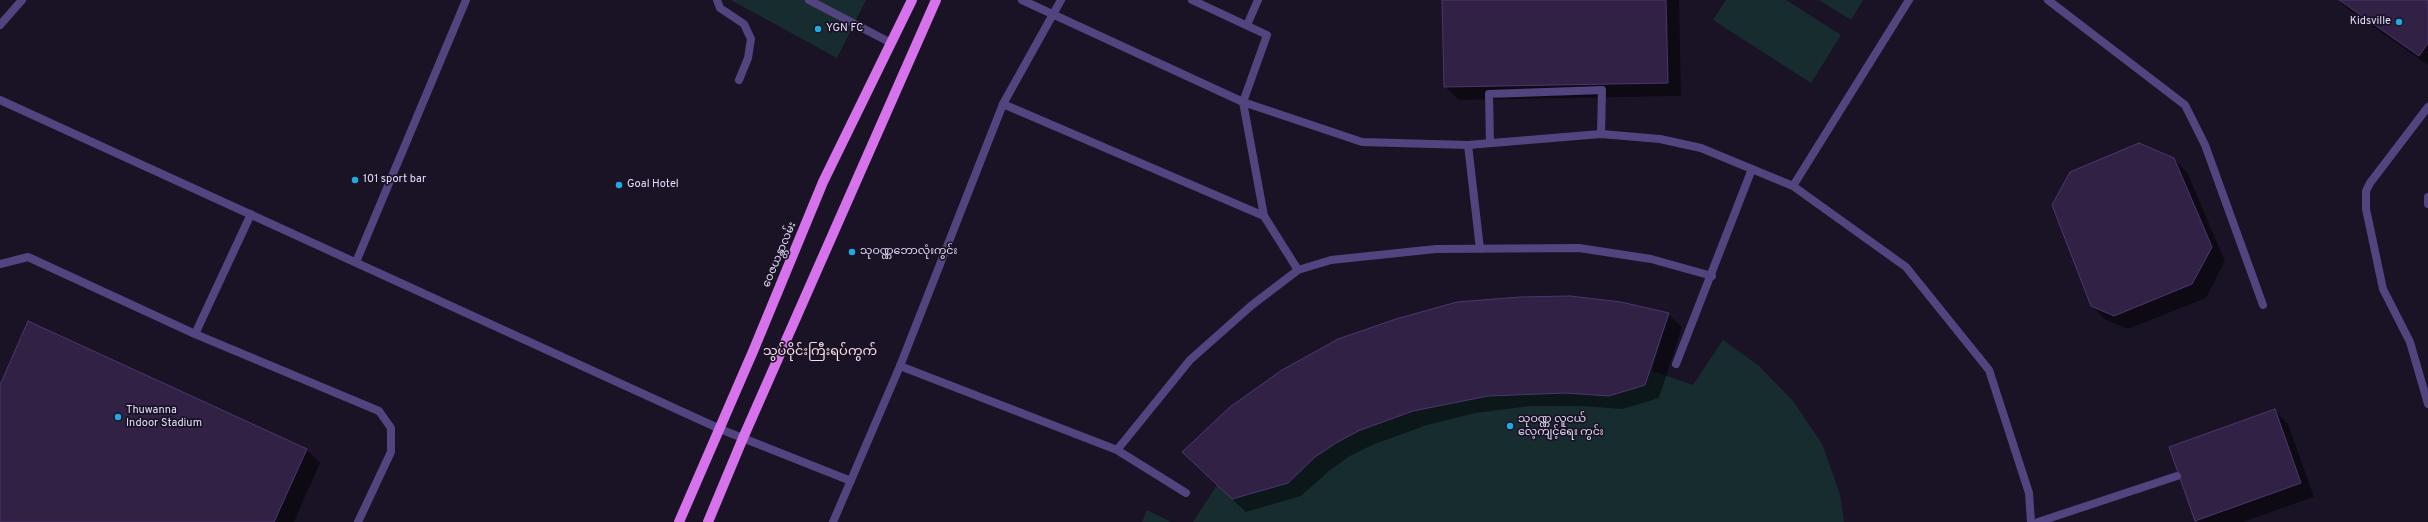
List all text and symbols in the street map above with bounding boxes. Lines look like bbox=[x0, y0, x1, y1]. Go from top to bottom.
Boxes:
place label: Kidsville bbox=[2350, 15, 2391, 29]
marker: Kidsville bbox=[2394, 17, 2404, 27]
place label: YGN FC bbox=[826, 22, 863, 36]
marker: YGN FC bbox=[813, 24, 823, 34]
place label: 101 sport bar bbox=[363, 173, 426, 187]
marker: 101 sport bar bbox=[350, 175, 360, 185]
place label: Goal Hotel bbox=[627, 178, 679, 192]
marker: Goal Hotel bbox=[614, 180, 624, 190]
street label: ဝေဇယန္တာလမ်း bbox=[760, 220, 800, 290]
place label: သုဝဏ္ဏဘောလုံးကွင်း bbox=[860, 245, 957, 259]
marker: သုဝဏ္ဏဘောလုံးကွင်း bbox=[847, 247, 857, 257]
district label: သွပ်ဝိုင်းကြီးရပ်ကွက် bbox=[763, 344, 877, 360]
place label: Thuwanna Indoor Stadium bbox=[126, 404, 202, 430]
marker: Thuwanna Indoor Stadium bbox=[113, 412, 123, 422]
place label: သုဝဏ္ဏ လူငယ် လေ့ကျင့်ရေး ကွင်း bbox=[1518, 413, 1604, 439]
marker: သုဝဏ္ဏ လူငယ် လေ့ကျင့်ရေး ကွင်း bbox=[1505, 421, 1515, 431]

